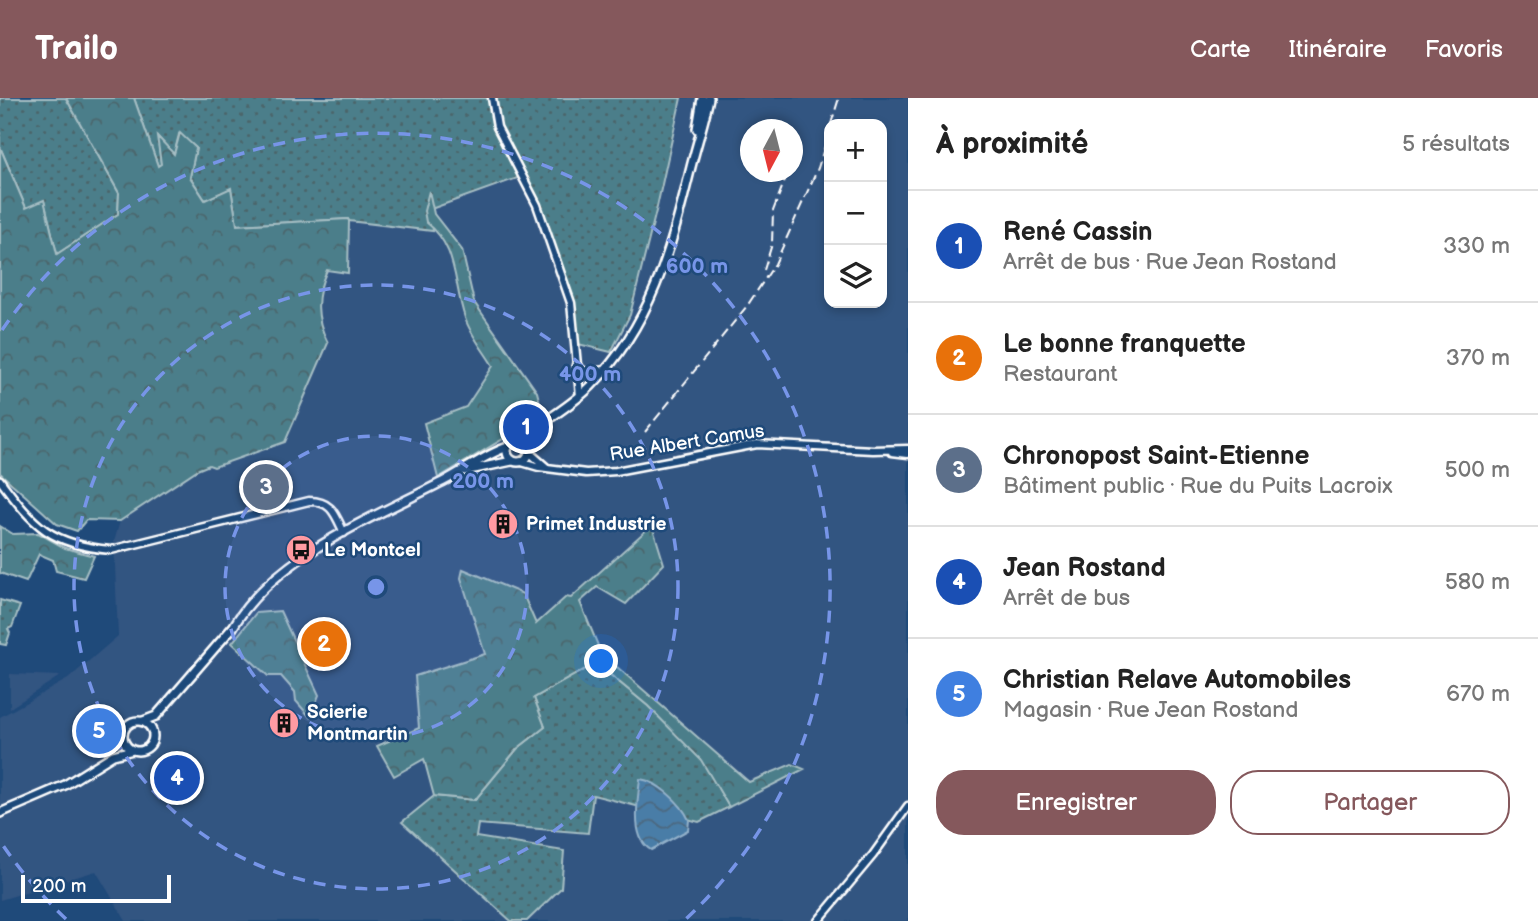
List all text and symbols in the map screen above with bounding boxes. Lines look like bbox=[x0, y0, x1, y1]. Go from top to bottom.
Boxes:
text: Trailo bbox=[35, 29, 118, 69]
text: Carte bbox=[1190, 35, 1251, 64]
text: Itinéraire bbox=[1289, 35, 1387, 64]
text: Favoris bbox=[1425, 35, 1503, 64]
north arrow bbox=[740, 119, 803, 182]
map controls bbox=[824, 119, 887, 308]
button: + bbox=[824, 119, 887, 182]
text: À proximité bbox=[936, 126, 1088, 162]
text: 5 résultats bbox=[1402, 130, 1510, 158]
button: − bbox=[824, 182, 887, 245]
text: René Cassin bbox=[1003, 217, 1153, 248]
text: 1 bbox=[954, 232, 964, 260]
text: 330 m bbox=[1443, 232, 1510, 260]
button: layers bbox=[824, 245, 887, 308]
text: Arrêt de bus · Rue Jean Rostand bbox=[1003, 248, 1337, 276]
text: 600 m bbox=[666, 254, 728, 279]
text: Le bonne franquette bbox=[1003, 329, 1246, 360]
text: 2 bbox=[952, 344, 966, 372]
text: 370 m bbox=[1446, 344, 1510, 372]
text: Restaurant bbox=[1003, 360, 1117, 388]
text: 400 m bbox=[559, 362, 621, 387]
pin: 1 bbox=[503, 401, 549, 453]
street label: Rue Albert Camus bbox=[608, 419, 766, 467]
text: Chronopost Saint-Etienne bbox=[1003, 441, 1310, 472]
text: 3 bbox=[952, 456, 966, 484]
text: 500 m bbox=[1445, 456, 1510, 484]
pin: 3 bbox=[243, 461, 289, 513]
text: 200 m bbox=[452, 469, 514, 494]
text: Bâtiment public · Rue du Puits Lacroix bbox=[1003, 472, 1393, 500]
building icon: Primet Industrie bbox=[486, 507, 520, 541]
place label: Primet Industrie bbox=[526, 513, 667, 536]
bus stop icon: Le Montcel bbox=[284, 533, 318, 567]
place label: Le Montcel bbox=[324, 539, 421, 562]
text: Jean Rostand bbox=[1003, 553, 1166, 584]
text: 4 bbox=[952, 568, 966, 596]
text: 580 m bbox=[1445, 568, 1510, 596]
centre of rings bbox=[364, 575, 388, 599]
text: Arrêt de bus bbox=[1003, 584, 1130, 612]
pin: 2 bbox=[301, 618, 347, 670]
your location bbox=[584, 644, 618, 678]
text: Christian Relave Automobiles bbox=[1003, 665, 1351, 696]
text: 5 bbox=[952, 680, 966, 708]
text: 670 m bbox=[1446, 680, 1510, 708]
text: Magasin · Rue Jean Rostand bbox=[1003, 696, 1298, 724]
place label: Scierie Montmartin bbox=[307, 701, 408, 746]
pin: 5 bbox=[76, 705, 122, 757]
building icon: Scierie Montmartin bbox=[267, 706, 301, 740]
pin: 4 bbox=[154, 752, 200, 804]
button: Enregistrer bbox=[936, 770, 1216, 835]
button: Partager bbox=[1230, 770, 1510, 835]
scale bar bbox=[21, 872, 172, 904]
text: 200 m bbox=[32, 875, 86, 898]

